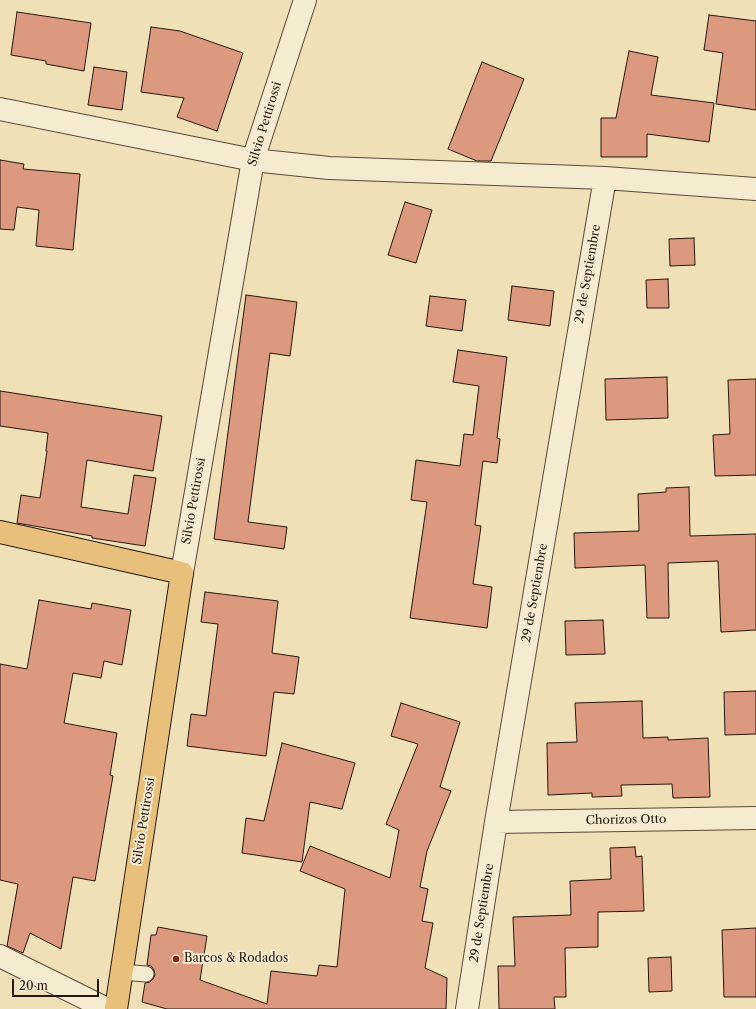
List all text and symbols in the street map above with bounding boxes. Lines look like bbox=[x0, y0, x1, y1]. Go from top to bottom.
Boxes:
street label: Silvio Pettirossi bbox=[245, 80, 285, 168]
street label: 29 de Septiembre bbox=[572, 223, 604, 325]
street label: Silvio Pettirossi bbox=[179, 457, 209, 545]
street label: 29 de Septiembre bbox=[519, 542, 551, 644]
street label: Silvio Pettirossi bbox=[130, 777, 158, 865]
street label: Chorizos Otto bbox=[586, 812, 666, 828]
street label: 29 de Septiembre bbox=[467, 862, 497, 964]
place label: Barcos & Rodados bbox=[184, 952, 288, 966]
marker: Barcos & Rodados bbox=[171, 954, 181, 964]
scale bar bbox=[14, 971, 101, 997]
text: 20 m bbox=[19, 978, 48, 993]

